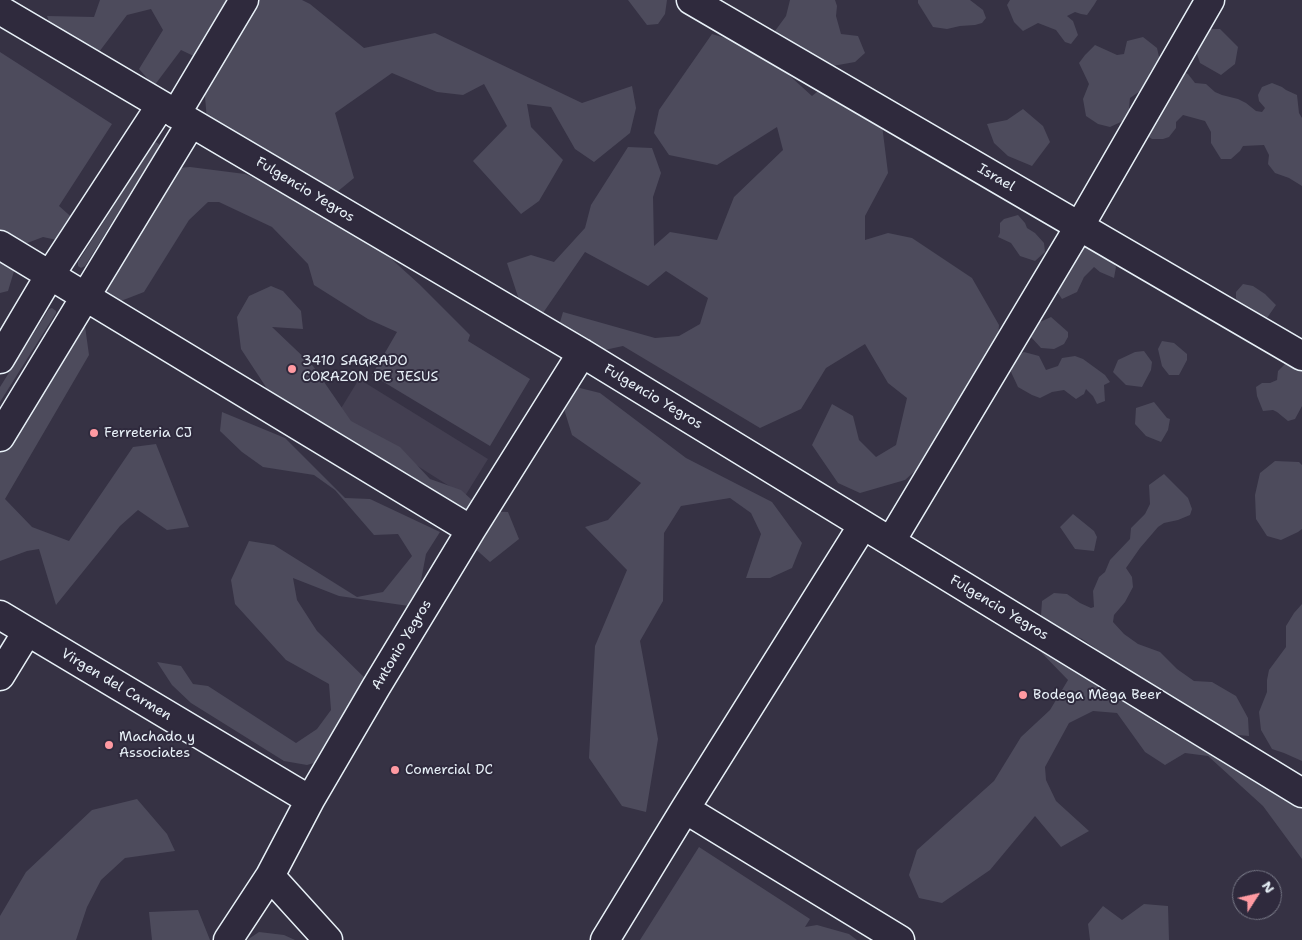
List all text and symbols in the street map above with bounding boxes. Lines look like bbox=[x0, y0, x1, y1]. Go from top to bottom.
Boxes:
street label: Fulgencio Yegros bbox=[253, 154, 357, 226]
street label: Israel bbox=[974, 161, 1018, 195]
place label: 3410 SAGRADO CORAZON DE JESUS bbox=[302, 353, 438, 386]
street label: Fulgencio Yegros bbox=[601, 361, 705, 433]
marker: 3410 SAGRADO CORAZON DE JESUS bbox=[286, 363, 298, 375]
place label: Ferreteria CJ bbox=[104, 425, 192, 441]
marker: Ferreteria CJ bbox=[88, 427, 100, 439]
street label: Fulgencio Yegros bbox=[947, 572, 1051, 644]
street label: Antonio Yegros bbox=[368, 597, 436, 693]
street label: Virgen del Carmen bbox=[58, 645, 174, 725]
place label: Bodega Mega Beer bbox=[1033, 687, 1162, 703]
marker: Bodega Mega Beer bbox=[1017, 689, 1029, 701]
place label: Machado y Associates bbox=[119, 729, 195, 762]
marker: Machado y Associates bbox=[103, 739, 115, 751]
place label: Comercial DC bbox=[405, 762, 493, 778]
marker: Comercial DC bbox=[389, 764, 401, 776]
north arrow bbox=[1232, 870, 1282, 920]
text: N bbox=[1258, 877, 1279, 897]

